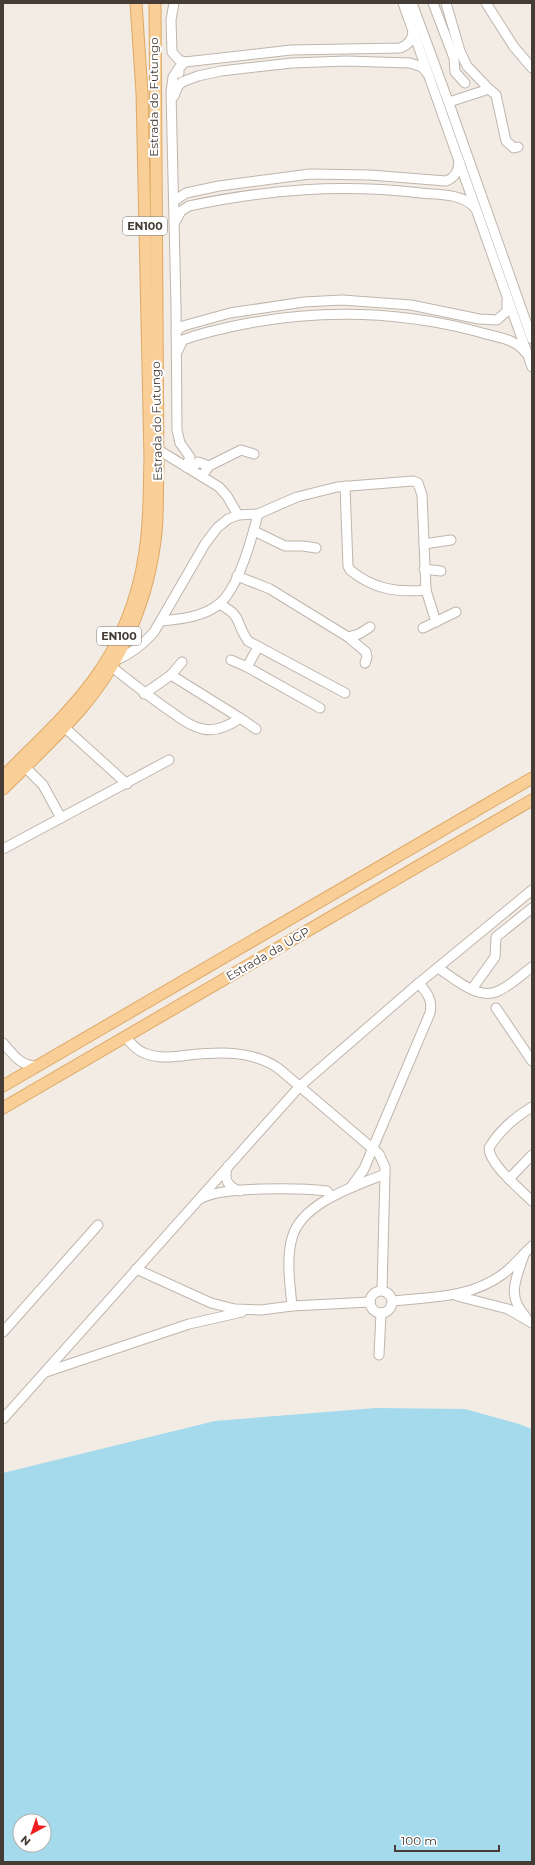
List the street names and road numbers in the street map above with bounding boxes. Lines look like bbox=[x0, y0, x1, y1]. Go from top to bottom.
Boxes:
street label: Estrada do Futungo bbox=[146, 37, 161, 157]
road number: EN100 bbox=[123, 217, 167, 235]
street label: Estrada do Futungo bbox=[148, 361, 165, 481]
road number: EN100 bbox=[97, 627, 141, 645]
street label: Estrada da UGP bbox=[223, 924, 312, 984]

